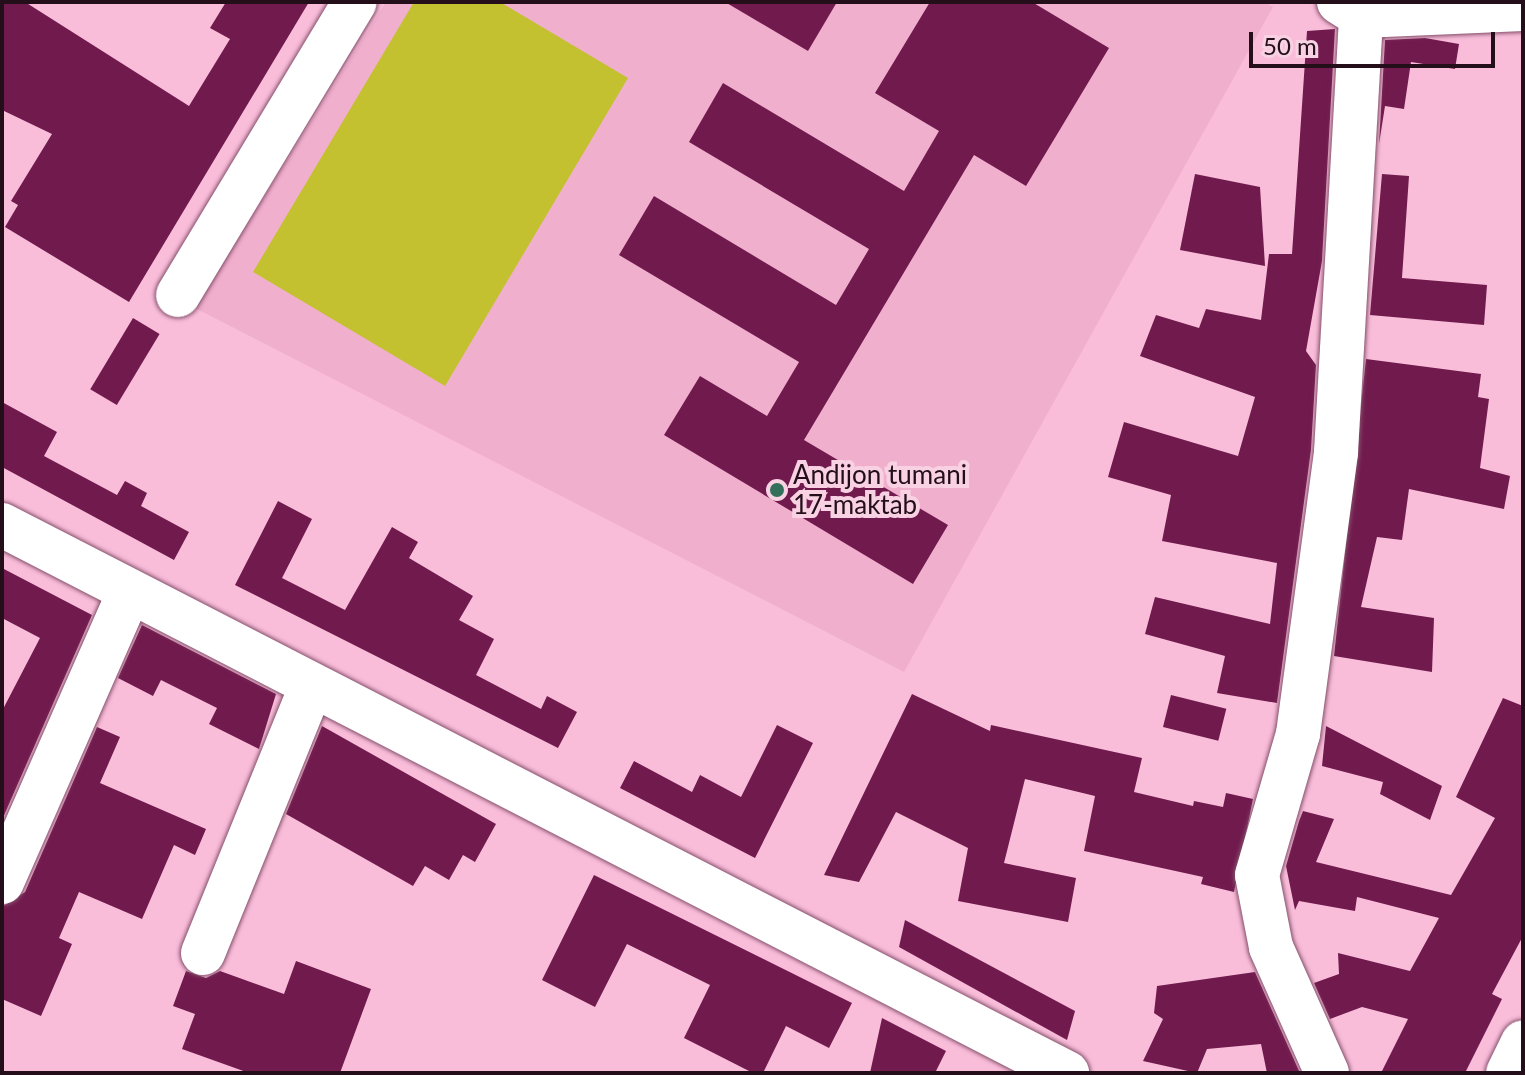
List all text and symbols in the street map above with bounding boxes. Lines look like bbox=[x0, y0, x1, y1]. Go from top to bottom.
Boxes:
scale bar bbox=[1253, 16, 1499, 66]
text: 50 m bbox=[1263, 31, 1317, 60]
place label: Andijon tumani 17-maktab bbox=[793, 459, 967, 520]
marker: Andijon tumani 17-maktab bbox=[768, 481, 786, 499]

